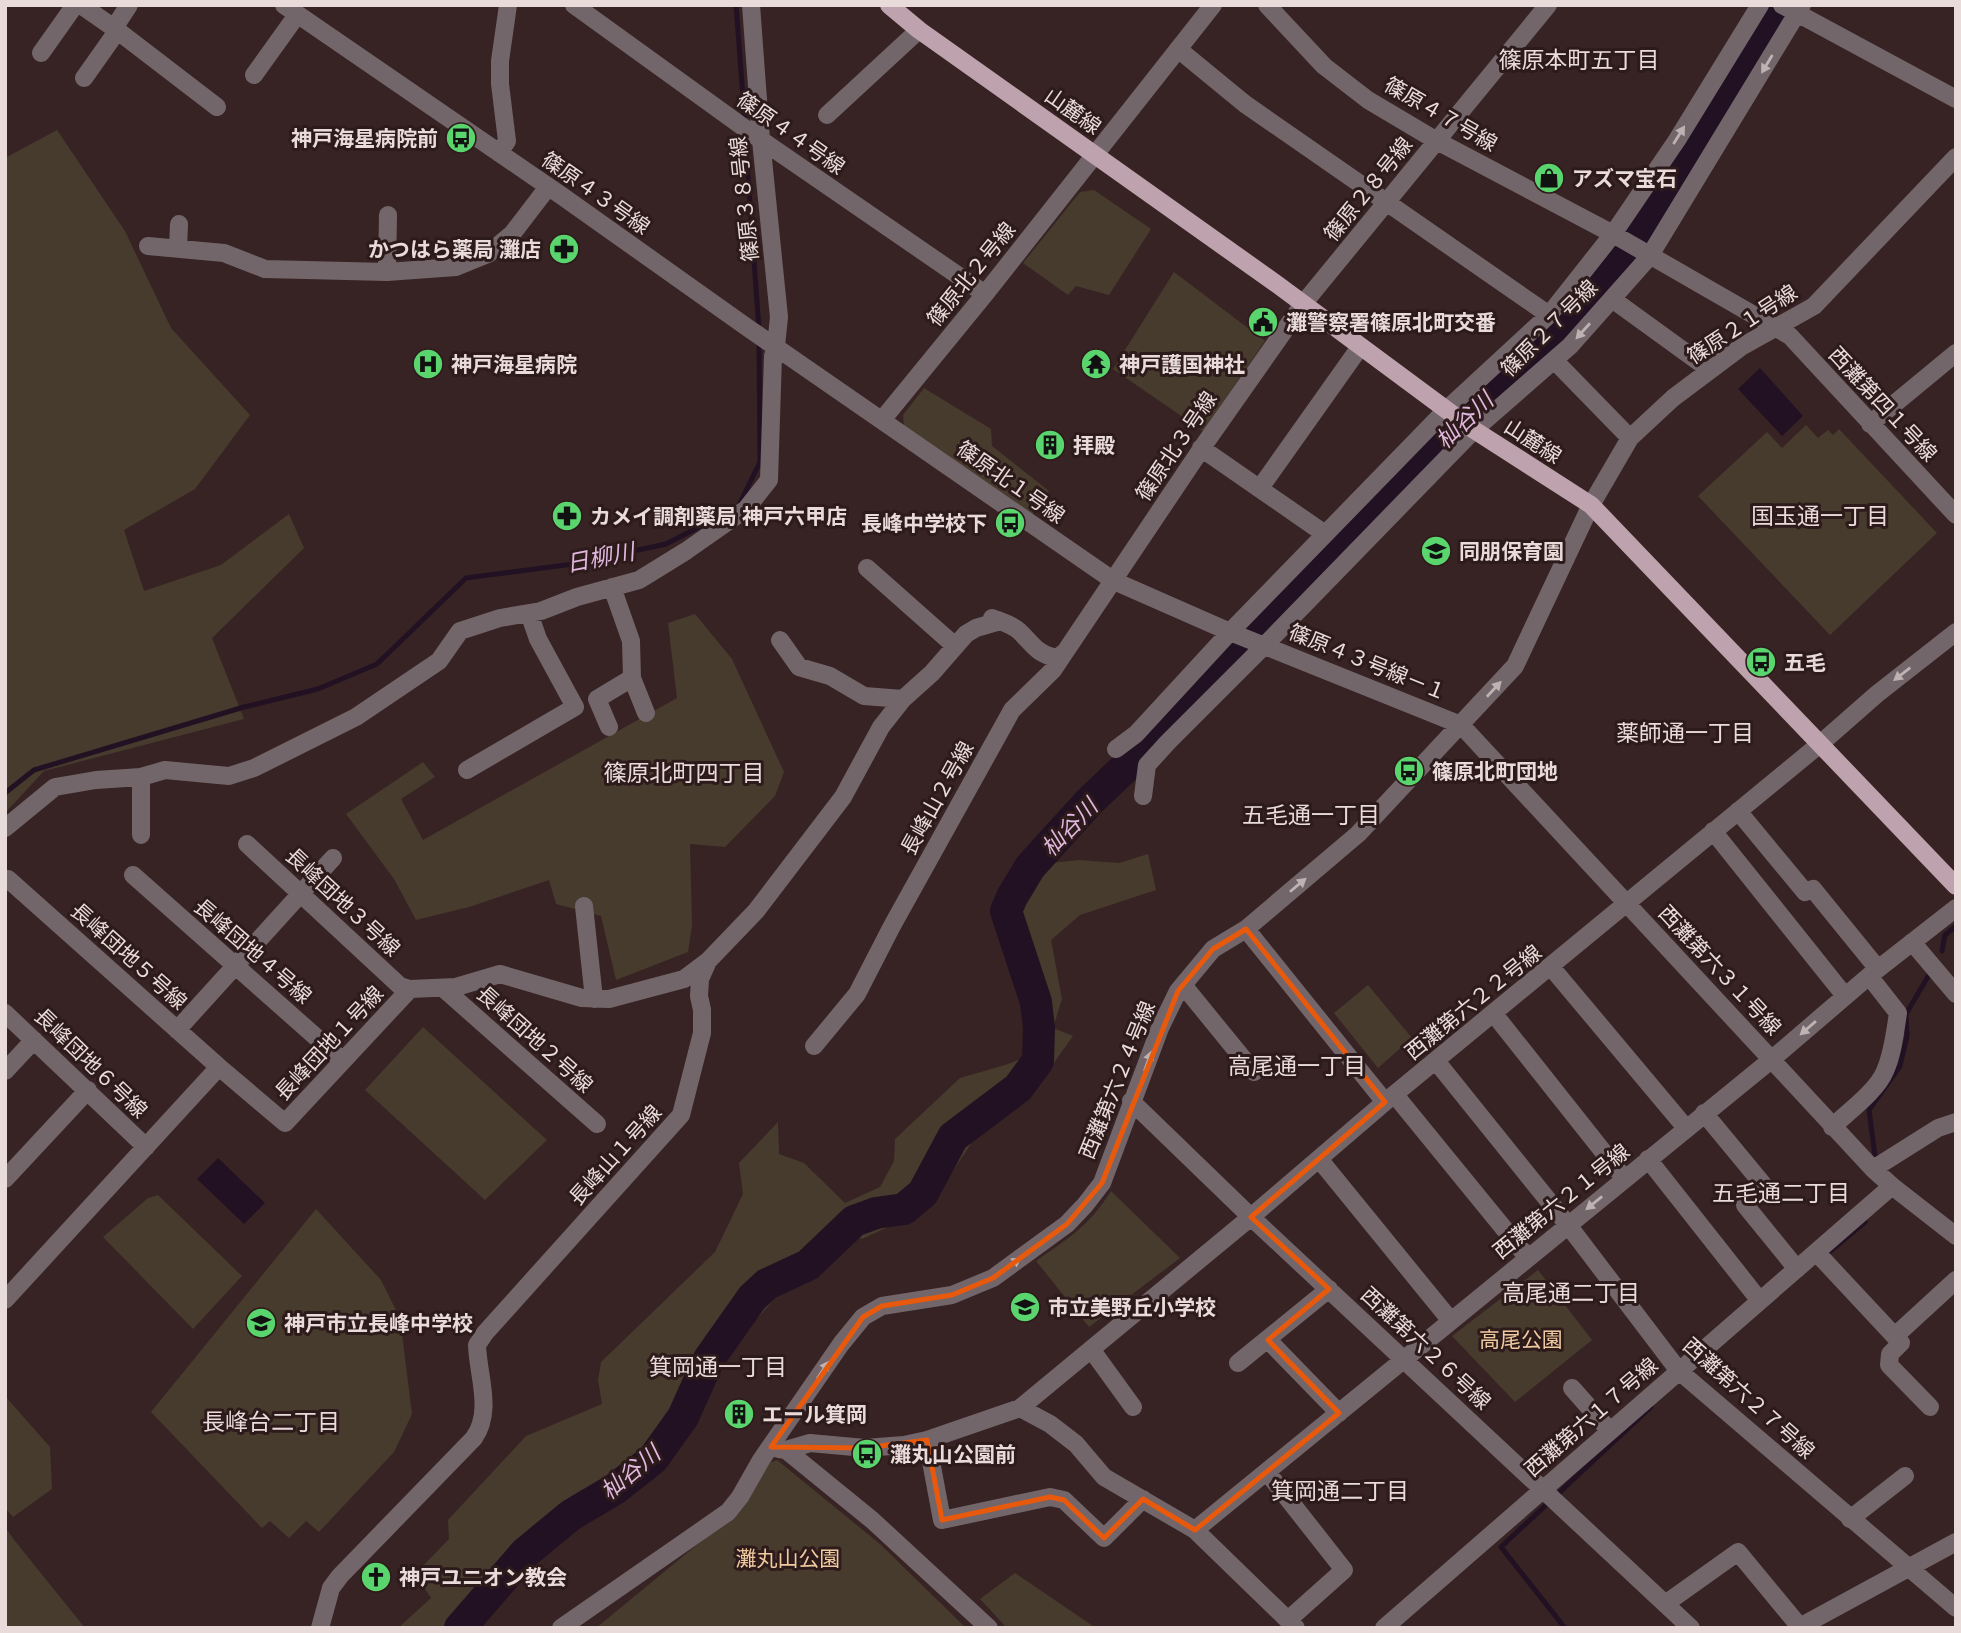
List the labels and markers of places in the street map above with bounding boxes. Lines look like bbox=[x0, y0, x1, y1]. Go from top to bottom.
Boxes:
bus stop icon: 神戸海星病院前 bbox=[444, 121, 478, 155]
place label: 神戸海星病院前 bbox=[291, 126, 438, 151]
shop icon: アズマ宝石 bbox=[1532, 161, 1566, 195]
place label: アズマ宝石 bbox=[1572, 166, 1677, 191]
pharmacy icon: かつはら薬局 灘店 bbox=[547, 232, 581, 266]
place label: かつはら薬局 灘店 bbox=[368, 237, 541, 262]
public building icon: 灘警察署篠原北町交番 bbox=[1246, 305, 1280, 339]
place label: 灘警察署篠原北町交番 bbox=[1286, 310, 1496, 335]
hospital icon: 神戸海星病院 bbox=[411, 347, 445, 381]
temple icon: 神戸護国神社 bbox=[1079, 347, 1113, 381]
place label: 神戸海星病院 bbox=[451, 352, 577, 377]
place label: 神戸護国神社 bbox=[1119, 352, 1245, 377]
building icon: 拝殿 bbox=[1033, 428, 1067, 462]
place label: 拝殿 bbox=[1073, 433, 1115, 458]
pharmacy icon: カメイ調剤薬局 神戸六甲店 bbox=[550, 499, 584, 533]
place label: カメイ調剤薬局 神戸六甲店 bbox=[590, 504, 847, 529]
bus stop icon: 長峰中学校下 bbox=[993, 506, 1027, 540]
place label: 長峰中学校下 bbox=[861, 511, 987, 536]
school or university icon: 同朋保育園 bbox=[1419, 534, 1453, 568]
place label: 同朋保育園 bbox=[1459, 539, 1564, 564]
bus stop icon: 五毛 bbox=[1744, 645, 1778, 679]
place label: 五毛 bbox=[1784, 650, 1826, 675]
bus stop icon: 篠原北町団地 bbox=[1392, 754, 1426, 788]
place label: 篠原北町団地 bbox=[1432, 759, 1558, 784]
school or university icon: 市立美野丘小学校 bbox=[1008, 1290, 1042, 1324]
place label: 市立美野丘小学校 bbox=[1048, 1295, 1216, 1320]
school or university icon: 神戸市立長峰中学校 bbox=[244, 1306, 278, 1340]
place label: 神戸市立長峰中学校 bbox=[284, 1311, 473, 1336]
building icon: エール箕岡 bbox=[722, 1397, 756, 1431]
place label: エール箕岡 bbox=[762, 1402, 867, 1427]
bus stop icon: 灘丸山公園前 bbox=[850, 1437, 884, 1471]
place label: 灘丸山公園前 bbox=[890, 1442, 1016, 1467]
church icon: 神戸ユニオン教会 bbox=[359, 1560, 393, 1594]
place label: 神戸ユニオン教会 bbox=[399, 1565, 567, 1590]

